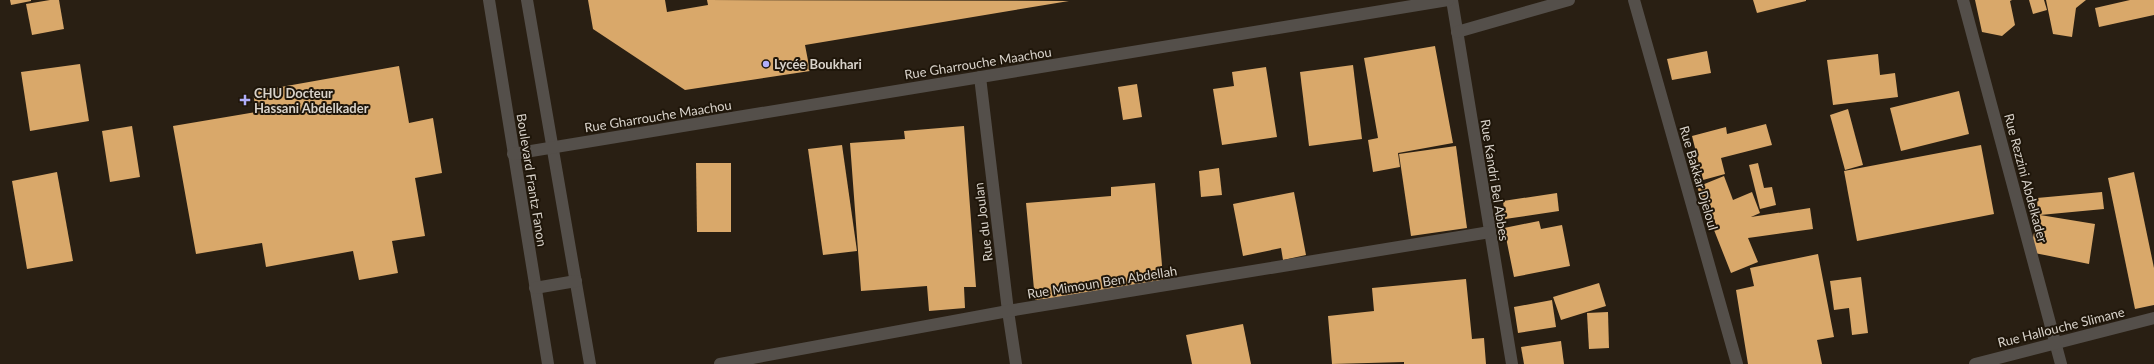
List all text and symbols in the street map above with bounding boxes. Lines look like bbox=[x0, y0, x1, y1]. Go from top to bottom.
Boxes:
street label: Rue Gharrouche Maachou bbox=[903, 43, 1053, 83]
place label: Lycée Boukhari bbox=[774, 56, 862, 72]
marker: Lycée Boukhari bbox=[761, 59, 771, 69]
place label: CHU Docteur Hassani Abdelkader bbox=[254, 85, 369, 116]
marker: CHU Docteur Hassani Abdelkader bbox=[239, 94, 251, 106]
street label: Rue Gharrouche Maachou bbox=[583, 96, 733, 136]
street label: Boulevard Frantz Fanon bbox=[514, 112, 550, 248]
street label: Rue Rezzini Abdelkader bbox=[2001, 112, 2051, 245]
street label: Rue Kandri Bel Abbes bbox=[1477, 118, 1513, 242]
street label: Rue Bakkar Djeloul bbox=[1676, 124, 1722, 232]
street label: Rue du Joulan bbox=[970, 182, 996, 262]
street label: Rue Mimoun Ben Abdellah bbox=[1026, 262, 1178, 302]
street label: Rue Hallouche Slimane bbox=[1996, 303, 2126, 351]

